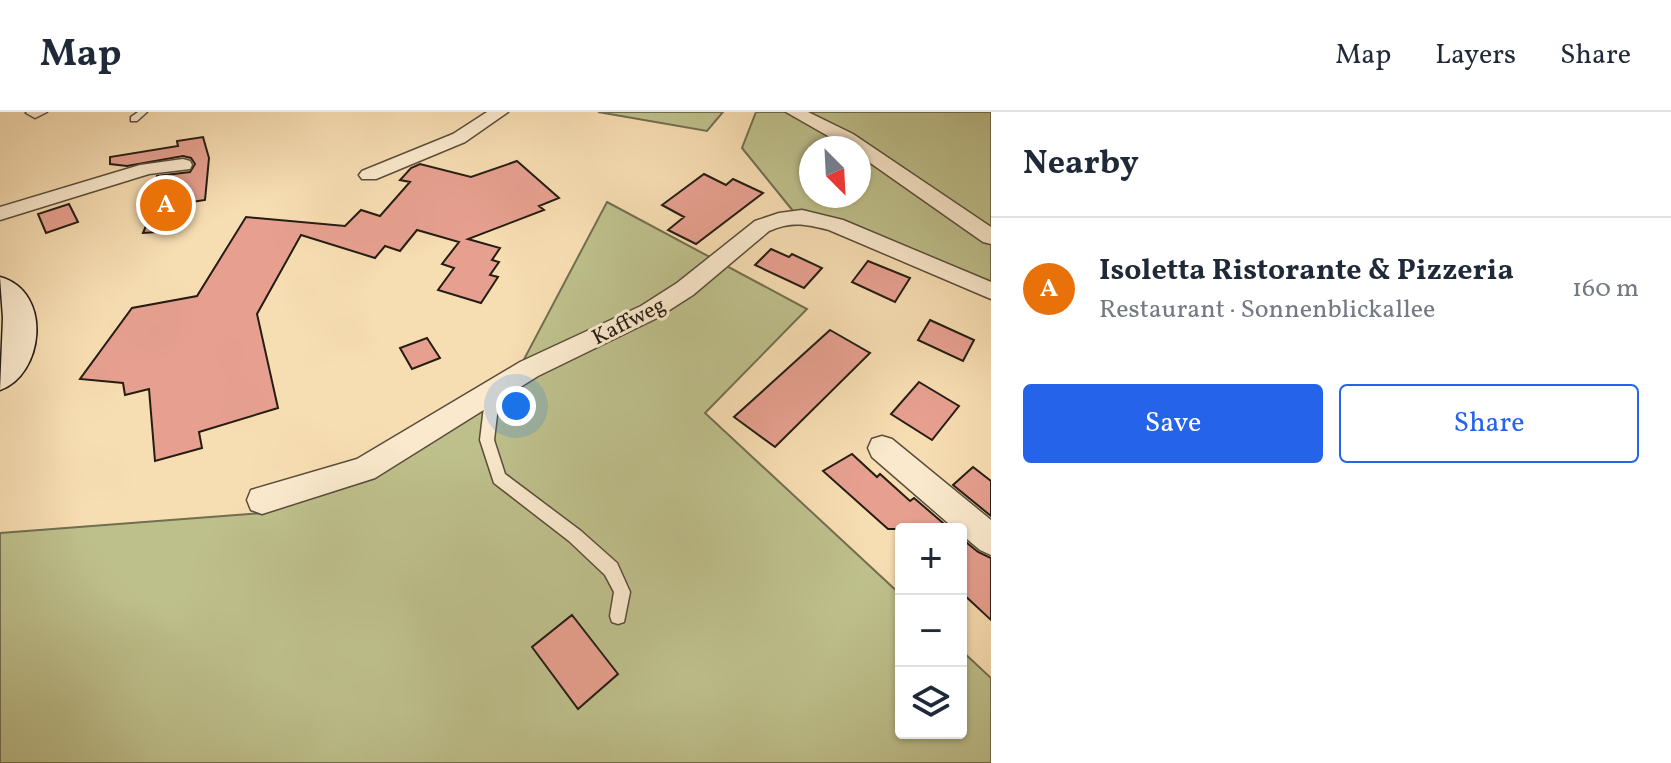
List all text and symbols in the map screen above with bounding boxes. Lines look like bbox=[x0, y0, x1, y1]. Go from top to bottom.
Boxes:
text: Map bbox=[40, 29, 121, 82]
text: Map bbox=[1335, 36, 1391, 75]
text: Layers bbox=[1435, 36, 1516, 75]
text: Share bbox=[1560, 36, 1631, 75]
north arrow bbox=[799, 136, 871, 208]
text: Nearby bbox=[1023, 141, 1139, 188]
pin: A bbox=[140, 175, 192, 235]
text: Isoletta Ristorante & Pizzeria bbox=[1099, 250, 1514, 292]
text: A bbox=[1040, 271, 1058, 307]
text: 160 m bbox=[1572, 271, 1639, 307]
street label: Kaffweg bbox=[587, 290, 671, 354]
text: Restaurant · Sonnenblickallee bbox=[1099, 292, 1435, 328]
button: Save bbox=[1023, 384, 1323, 463]
button: Share bbox=[1339, 384, 1639, 463]
your location bbox=[496, 386, 536, 426]
map controls bbox=[895, 523, 967, 739]
button: + bbox=[895, 523, 967, 595]
button: − bbox=[895, 595, 967, 667]
button: layers bbox=[895, 667, 967, 739]

